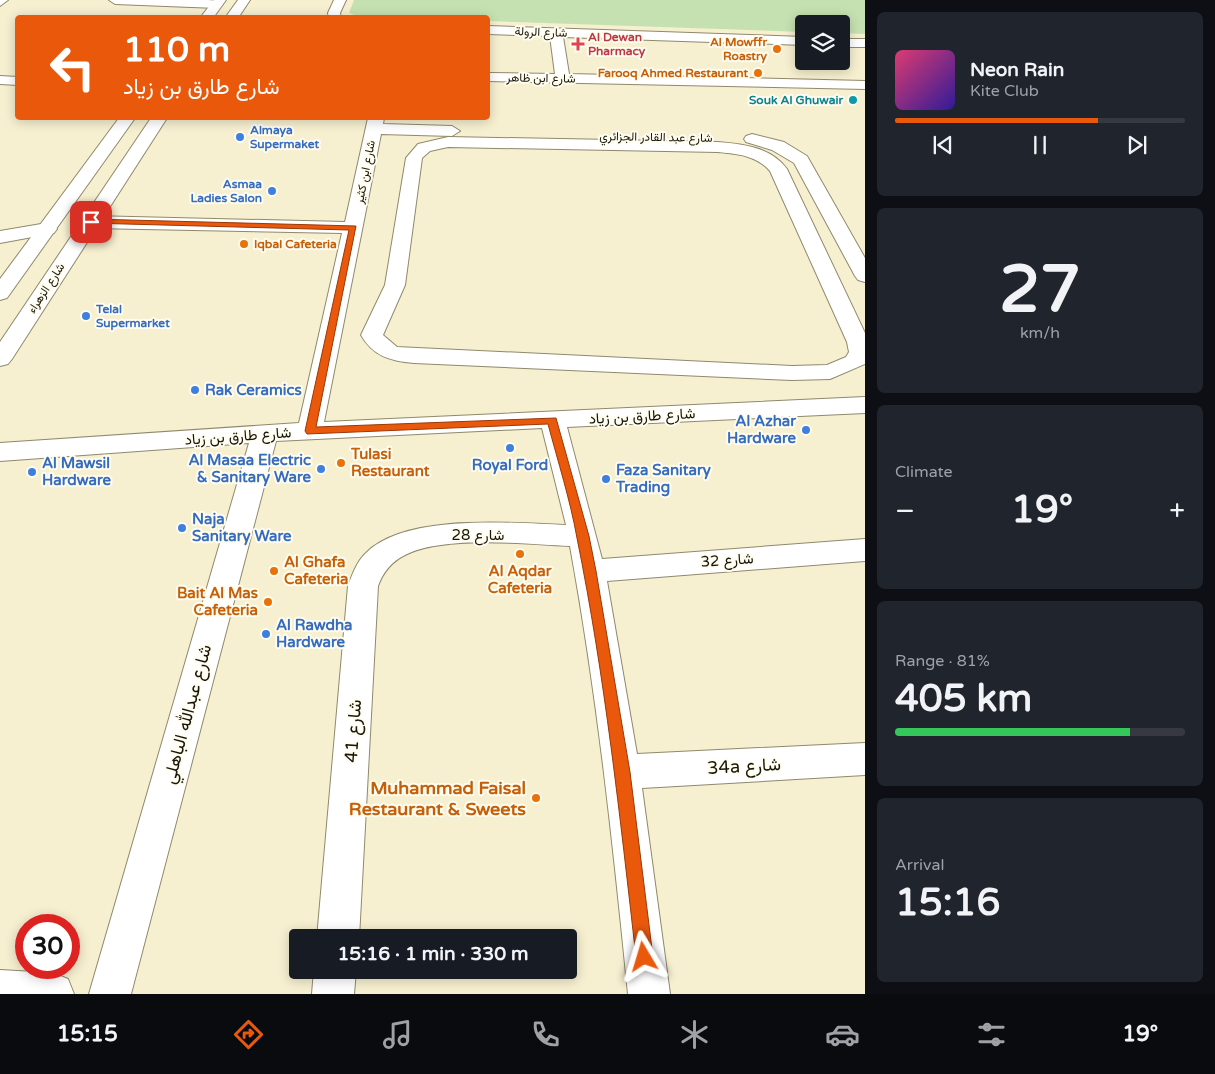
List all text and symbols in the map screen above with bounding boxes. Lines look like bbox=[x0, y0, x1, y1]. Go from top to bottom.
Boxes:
map controls bbox=[795, 15, 850, 70]
button: layers bbox=[795, 15, 850, 70]
street label: شارع الرولة bbox=[514, 24, 568, 42]
text: 110 m bbox=[123, 29, 230, 71]
place label: Al Dewan Pharmacy bbox=[588, 30, 646, 59]
icon: left bbox=[40, 35, 105, 100]
place label: Al Mowffr Roastry bbox=[710, 35, 768, 64]
marker: Al Dewan Pharmacy bbox=[572, 38, 584, 50]
marker: Al Mowffr Roastry bbox=[771, 43, 783, 55]
text: Neon Rain bbox=[970, 59, 1064, 81]
place label: Farooq Ahmed Restaurant bbox=[598, 66, 748, 81]
marker: Farooq Ahmed Restaurant bbox=[752, 67, 764, 79]
street label: شارع ابن ظاهر bbox=[505, 70, 576, 88]
text: شارع طارق بن زياد bbox=[123, 74, 280, 100]
text: Kite Club bbox=[970, 81, 1039, 101]
place label: Souk Al Ghuwair bbox=[749, 93, 843, 107]
marker: Souk Al Ghuwair bbox=[847, 94, 859, 106]
place label: Almaya Supermaket bbox=[250, 123, 320, 152]
street label: شارع عبد القادر الجزائري bbox=[599, 129, 713, 148]
marker: Almaya Supermaket bbox=[234, 131, 246, 143]
icon: previous bbox=[929, 131, 957, 159]
icon: pause bbox=[1026, 131, 1054, 159]
icon: next bbox=[1123, 131, 1151, 159]
street label: شارع ابن كثير bbox=[352, 139, 380, 206]
place label: Asmaa Ladies Salon bbox=[190, 177, 262, 205]
marker: Asmaa Ladies Salon bbox=[266, 185, 278, 197]
pin bbox=[70, 201, 112, 243]
icon: arrive bbox=[77, 208, 105, 236]
place label: Iqbal Cafeteria bbox=[254, 237, 337, 252]
marker: Iqbal Cafeteria bbox=[238, 238, 250, 250]
text: 27 bbox=[999, 251, 1081, 330]
street label: شارع الزهراء bbox=[25, 260, 69, 317]
place label: Telal Supermarket bbox=[95, 302, 170, 331]
marker: Telal Supermarket bbox=[80, 310, 92, 322]
text: km/h bbox=[1020, 323, 1060, 343]
place label: Rak Ceramics bbox=[205, 381, 302, 399]
marker: Rak Ceramics bbox=[189, 384, 201, 396]
street label: شارع طارق بن زياد bbox=[588, 404, 696, 430]
place label: Al Azhar Hardware bbox=[727, 412, 796, 447]
street label: شارع طارق بن زياد bbox=[184, 423, 292, 451]
marker: Al Azhar Hardware bbox=[800, 424, 812, 436]
marker: Royal Ford bbox=[504, 442, 516, 454]
place label: Tulasi Restaurant bbox=[350, 445, 430, 480]
place label: Al Masaa Electric & Sanitary Ware bbox=[188, 451, 311, 487]
place label: Al Mawsil Hardware bbox=[42, 454, 111, 489]
place label: Royal Ford bbox=[472, 456, 548, 475]
marker: Tulasi Restaurant bbox=[335, 457, 347, 469]
place label: Faza Sanitary Trading bbox=[615, 461, 711, 497]
text: Climate bbox=[895, 462, 953, 482]
marker: Al Masaa Electric & Sanitary Ware bbox=[315, 463, 327, 475]
marker: Al Mawsil Hardware bbox=[26, 466, 38, 478]
marker: Faza Sanitary Trading bbox=[600, 473, 612, 485]
text: 19° bbox=[1011, 487, 1073, 533]
text: − bbox=[895, 494, 915, 528]
text: + bbox=[1169, 494, 1185, 528]
place label: Naja Sanitary Ware bbox=[192, 510, 292, 546]
marker: Naja Sanitary Ware bbox=[176, 522, 188, 534]
street label: شارع 28 bbox=[452, 526, 505, 546]
marker: Al Aqdar Cafeteria bbox=[514, 548, 526, 560]
street label: شارع 32 bbox=[700, 549, 754, 573]
place label: Al Ghafa Cafeteria bbox=[284, 553, 348, 588]
place label: Al Aqdar Cafeteria bbox=[488, 562, 552, 597]
marker: Al Ghafa Cafeteria bbox=[268, 565, 280, 577]
place label: Bait Al Mas Cafeteria bbox=[177, 584, 258, 619]
marker: Bait Al Mas Cafeteria bbox=[262, 596, 274, 608]
place label: Al Rawdha Hardware bbox=[276, 616, 353, 651]
marker: Al Rawdha Hardware bbox=[260, 628, 272, 640]
street label: شارع عبدالله الباهلي bbox=[158, 642, 220, 787]
text: Range · 81% bbox=[895, 651, 990, 671]
text: 405 km bbox=[895, 676, 1032, 722]
street label: شارع 41 bbox=[340, 699, 367, 764]
street label: 34a شارع bbox=[707, 753, 781, 780]
place label: Muhammad Faisal Restaurant & Sweets bbox=[349, 777, 526, 820]
marker: Muhammad Faisal Restaurant & Sweets bbox=[530, 792, 542, 804]
text: Arrival bbox=[895, 855, 944, 875]
text: 15:16 bbox=[895, 880, 1000, 926]
speed limit sign: 30 bbox=[15, 914, 80, 979]
position arrow bbox=[617, 930, 669, 982]
text: 15:16 · 1 min · 330 m bbox=[337, 943, 529, 965]
icon: directions bbox=[231, 1017, 266, 1052]
icon: music bbox=[380, 1017, 415, 1052]
icon: phone bbox=[528, 1017, 563, 1052]
icon: climate bbox=[677, 1017, 712, 1052]
icon: car bbox=[825, 1017, 860, 1052]
icon: filters bbox=[974, 1017, 1009, 1052]
text: 15:15 bbox=[57, 1021, 118, 1047]
text: 19° bbox=[1122, 1021, 1158, 1047]

